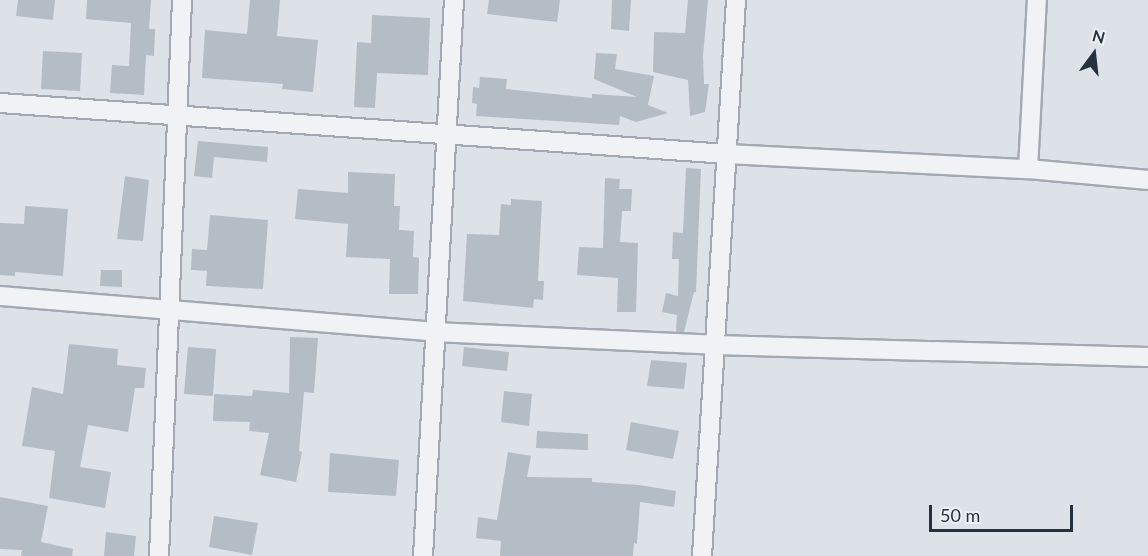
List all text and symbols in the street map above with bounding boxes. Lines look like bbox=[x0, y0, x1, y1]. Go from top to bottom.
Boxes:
north arrow bbox=[1064, 24, 1124, 84]
text: N bbox=[1090, 25, 1107, 47]
scale bar bbox=[932, 493, 1076, 531]
text: 50 m bbox=[940, 504, 980, 526]

